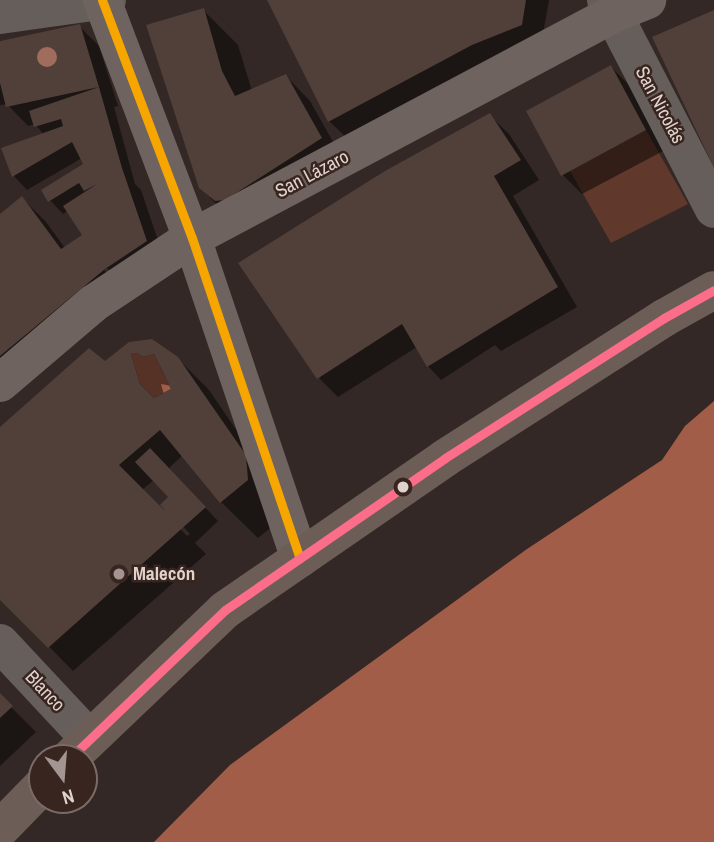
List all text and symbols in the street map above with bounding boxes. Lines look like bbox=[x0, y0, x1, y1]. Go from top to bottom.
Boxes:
street label: San Nicolás bbox=[630, 63, 690, 147]
street label: San Lázaro bbox=[271, 145, 353, 203]
unlabelled marker bbox=[396, 480, 410, 494]
place label: Malecón bbox=[133, 563, 195, 585]
marker: Malecón bbox=[111, 566, 127, 582]
street label: Blanco bbox=[20, 666, 70, 716]
north arrow bbox=[28, 744, 98, 814]
text: N bbox=[59, 783, 77, 811]

